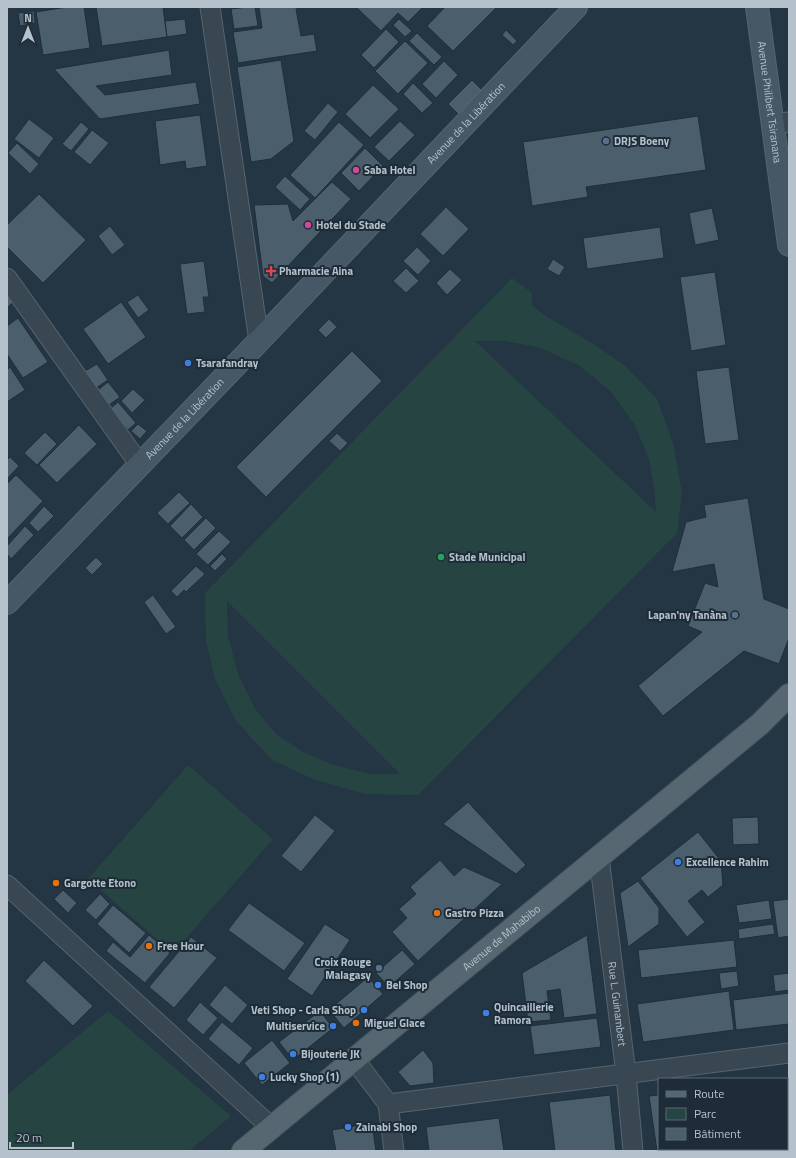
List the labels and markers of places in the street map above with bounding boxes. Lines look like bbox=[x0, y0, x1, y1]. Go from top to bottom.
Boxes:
place label: DRJS Boeny bbox=[614, 133, 670, 149]
marker: DRJS Boeny bbox=[601, 136, 611, 146]
place label: Saba Hotel bbox=[364, 162, 415, 178]
marker: Saba Hotel bbox=[351, 165, 361, 175]
place label: Hotel du Stade bbox=[316, 217, 386, 233]
marker: Hotel du Stade bbox=[303, 220, 313, 230]
place label: Pharmacie Aina bbox=[279, 263, 353, 279]
marker: Pharmacie Aina bbox=[266, 266, 276, 276]
place label: Tsarafandray bbox=[196, 355, 259, 371]
marker: Tsarafandray bbox=[183, 358, 193, 368]
place label: Stade Municipal bbox=[449, 549, 525, 565]
marker: Stade Municipal bbox=[436, 552, 446, 562]
place label: Lapan'ny Tanàna bbox=[648, 607, 727, 623]
marker: Lapan'ny Tanàna bbox=[730, 610, 740, 620]
place label: Excellence Rahim bbox=[686, 854, 769, 870]
marker: Excellence Rahim bbox=[673, 857, 683, 867]
place label: Gargotte Etono bbox=[64, 875, 136, 891]
marker: Gargotte Etono bbox=[51, 878, 61, 888]
place label: Gastro Pizza bbox=[445, 905, 504, 921]
marker: Gastro Pizza bbox=[432, 908, 442, 918]
place label: Free Hour bbox=[157, 938, 204, 954]
marker: Free Hour bbox=[144, 941, 154, 951]
place label: Croix Rouge Malagasy bbox=[314, 954, 371, 983]
marker: Croix Rouge Malagasy bbox=[374, 963, 384, 973]
place label: Bel Shop bbox=[386, 977, 428, 993]
marker: Bel Shop bbox=[373, 980, 383, 990]
place label: Quincaillerie Ramora bbox=[494, 999, 554, 1028]
place label: Veti Shop - Carla Shop bbox=[251, 1002, 356, 1018]
marker: Veti Shop - Carla Shop bbox=[359, 1005, 369, 1015]
marker: Quincaillerie Ramora bbox=[481, 1008, 491, 1018]
place label: Miguel Glace bbox=[364, 1015, 425, 1031]
place label: Multiservice bbox=[266, 1018, 325, 1034]
marker: Miguel Glace bbox=[351, 1018, 361, 1028]
marker: Multiservice bbox=[328, 1021, 338, 1031]
place label: Bijouterie JK bbox=[301, 1046, 360, 1062]
marker: Bijouterie JK bbox=[288, 1049, 298, 1059]
place label: Lucky Shop (1) bbox=[270, 1069, 339, 1085]
marker: Lucky Shop (1) bbox=[257, 1072, 267, 1082]
place label: Zainabi Shop bbox=[356, 1119, 417, 1135]
marker: Zainabi Shop bbox=[343, 1122, 353, 1132]

